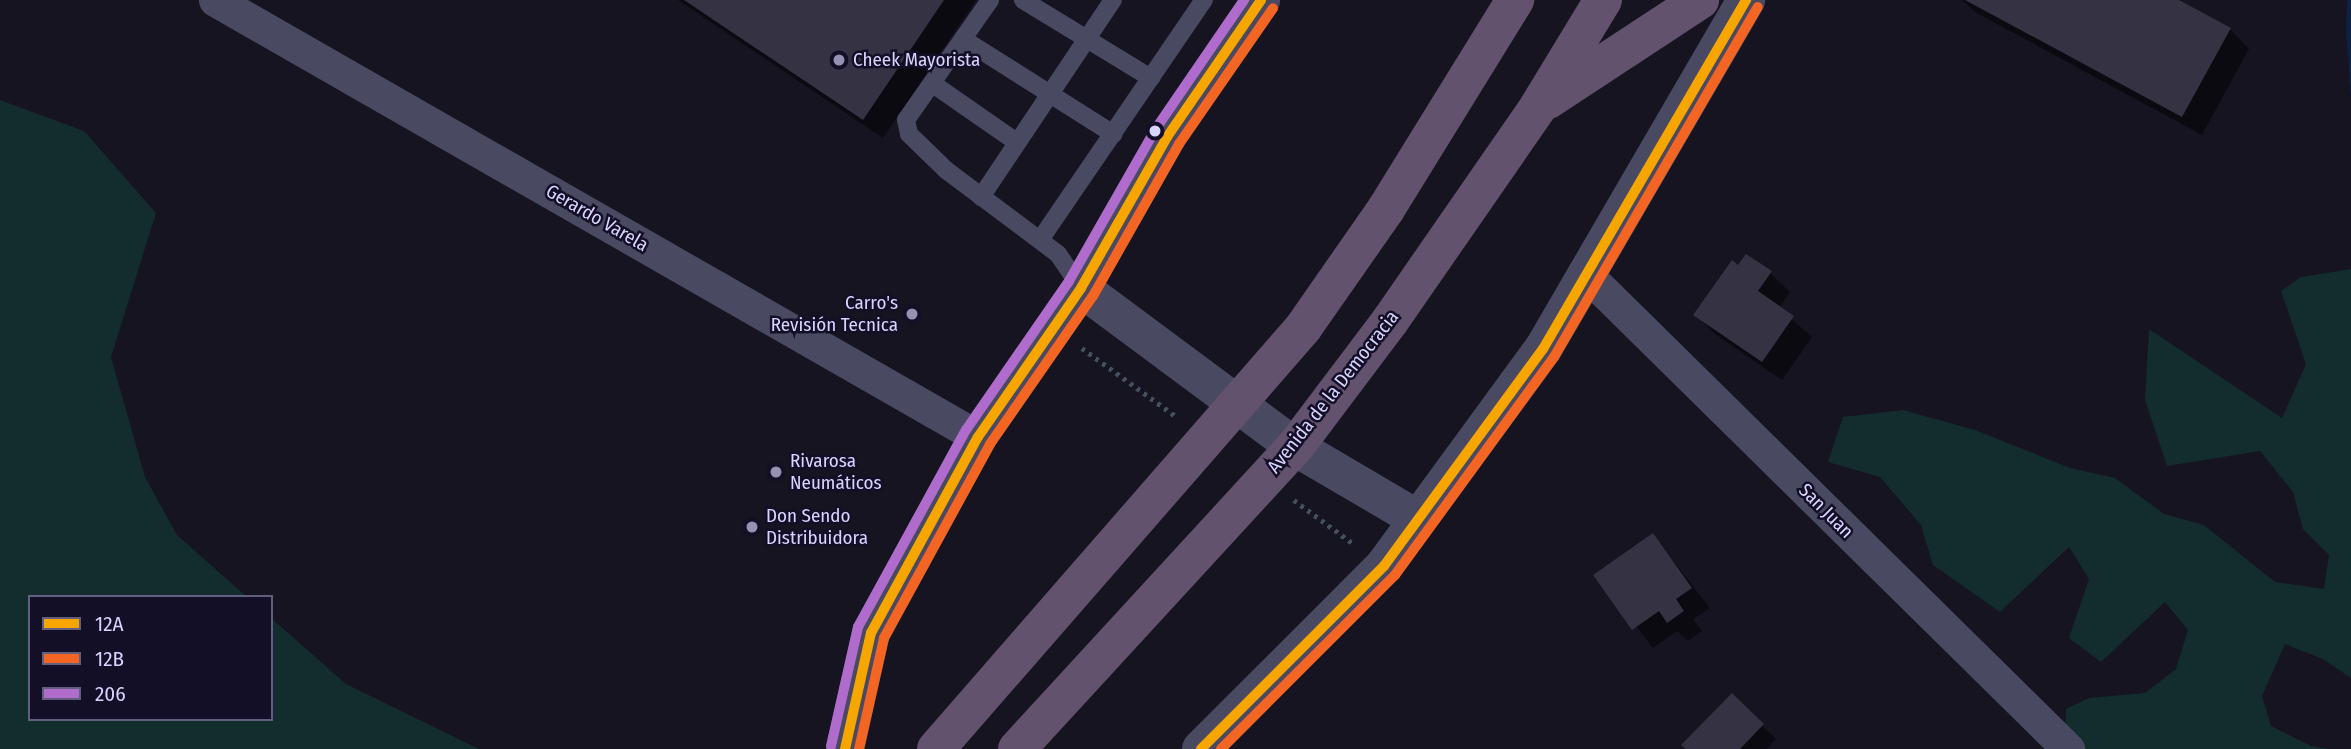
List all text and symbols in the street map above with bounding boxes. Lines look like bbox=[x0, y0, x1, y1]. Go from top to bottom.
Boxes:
place label: Cheek Mayorista bbox=[853, 49, 980, 71]
marker: Cheek Mayorista bbox=[831, 52, 847, 68]
unlabelled marker bbox=[1148, 124, 1162, 138]
street label: Gerardo Varela bbox=[542, 180, 652, 256]
place label: Carro's Revisión Tecnica bbox=[771, 292, 898, 336]
marker: Carro's Revisión Tecnica bbox=[904, 306, 920, 322]
street label: Avenida de la Democracia bbox=[1262, 306, 1404, 478]
place label: Rivarosa Neumáticos bbox=[790, 450, 882, 494]
marker: Rivarosa Neumáticos bbox=[768, 464, 784, 480]
street label: San Juan bbox=[1794, 479, 1858, 543]
place label: Don Sendo Distribuidora bbox=[766, 505, 868, 549]
marker: Don Sendo Distribuidora bbox=[744, 519, 760, 535]
legend bbox=[28, 595, 273, 721]
text: 12A bbox=[95, 611, 124, 637]
text: 12B bbox=[95, 646, 124, 672]
text: 206 bbox=[95, 681, 126, 707]

